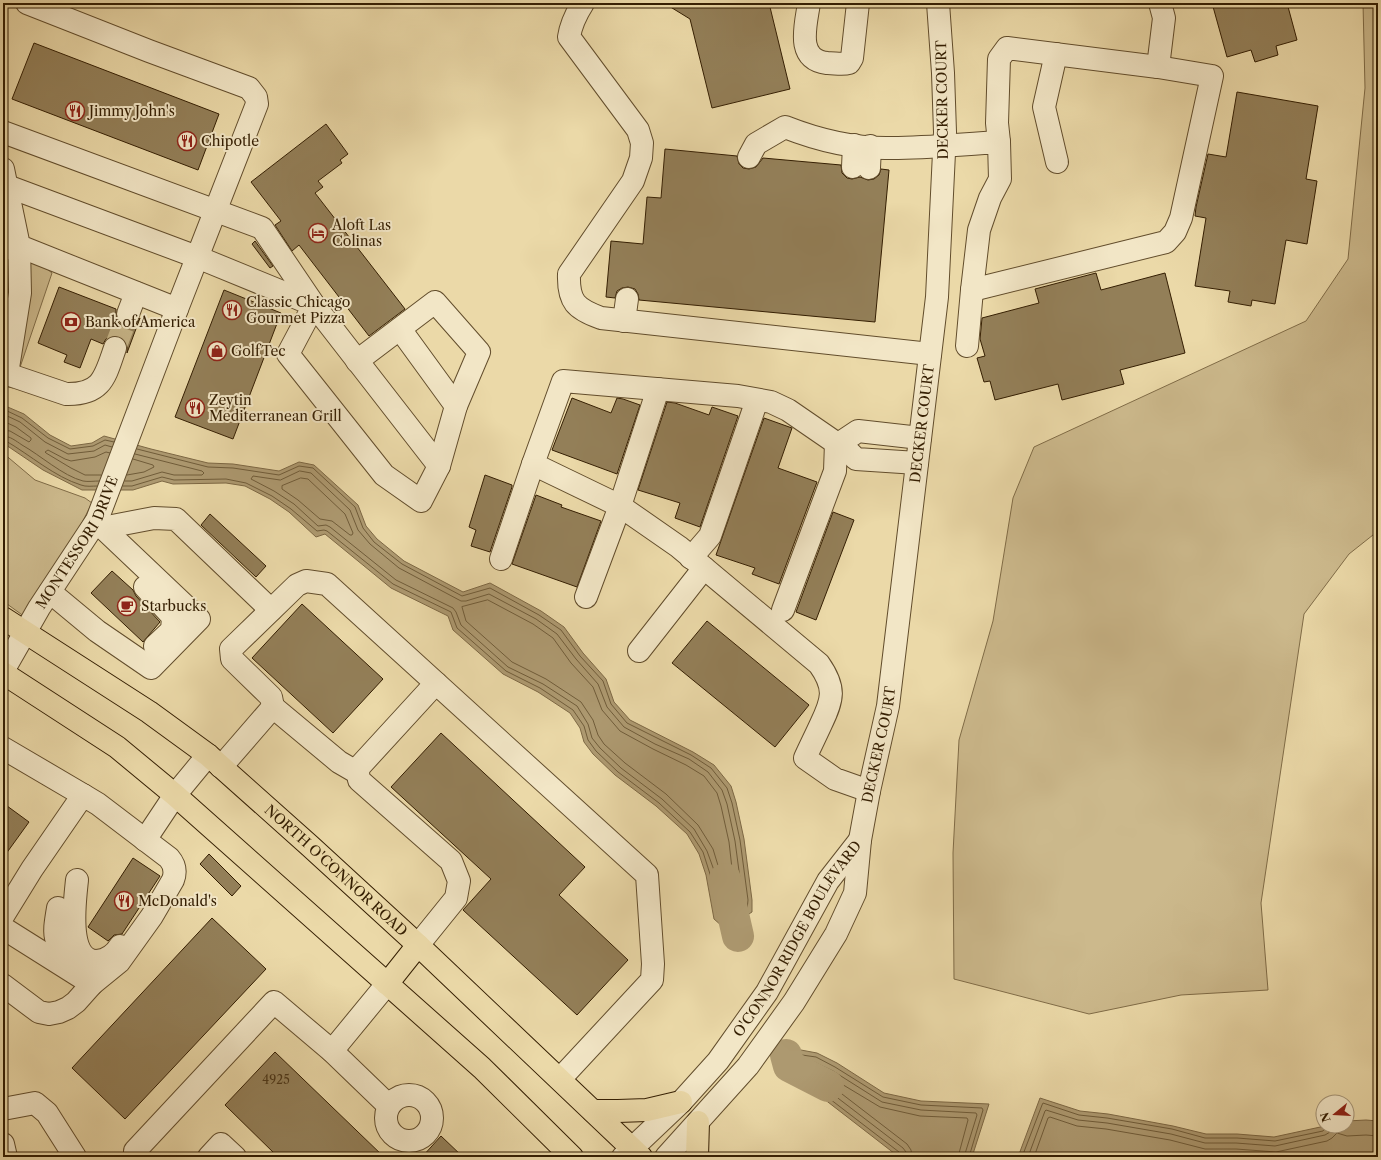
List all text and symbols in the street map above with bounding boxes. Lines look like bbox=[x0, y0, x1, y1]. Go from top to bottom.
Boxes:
street label: DECKER COURT bbox=[932, 40, 952, 160]
restaurant icon: Jimmy John's bbox=[64, 100, 86, 122]
place label: Jimmy John's bbox=[87, 102, 175, 120]
restaurant icon: Chipotle bbox=[176, 130, 198, 152]
place label: Chipotle bbox=[201, 132, 259, 150]
place label: Aloft Las Colinas bbox=[331, 216, 391, 250]
hotel icon: Aloft Las Colinas bbox=[307, 222, 329, 244]
place label: Classic Chicago Gourmet Pizza bbox=[246, 293, 350, 327]
restaurant icon: Classic Chicago Gourmet Pizza bbox=[221, 299, 243, 321]
bank icon: Bank of America bbox=[60, 311, 82, 333]
place label: Bank of America bbox=[85, 313, 196, 331]
shop icon: GolfTec bbox=[206, 340, 228, 362]
place label: GolfTec bbox=[231, 342, 286, 360]
street label: DECKER COURT bbox=[906, 363, 938, 484]
place label: Zeytin Mediterranean Grill bbox=[209, 391, 342, 425]
restaurant icon: Zeytin Mediterranean Grill bbox=[184, 397, 206, 419]
street label: MONTESSORI DRIVE bbox=[32, 473, 122, 612]
cafe icon: Starbucks bbox=[116, 595, 138, 617]
place label: Starbucks bbox=[141, 597, 206, 615]
street label: DECKER COURT bbox=[858, 685, 899, 805]
street label: NORTH O'CONNOR ROAD bbox=[261, 801, 411, 940]
street label: O'CONNOR RIDGE BOULEVARD bbox=[729, 837, 865, 1040]
restaurant icon: McDonald's bbox=[113, 890, 135, 912]
place label: McDonald's bbox=[138, 892, 217, 910]
house number: 4925 bbox=[262, 1072, 290, 1087]
north arrow bbox=[1315, 1094, 1355, 1134]
text: N bbox=[1317, 1110, 1334, 1124]

